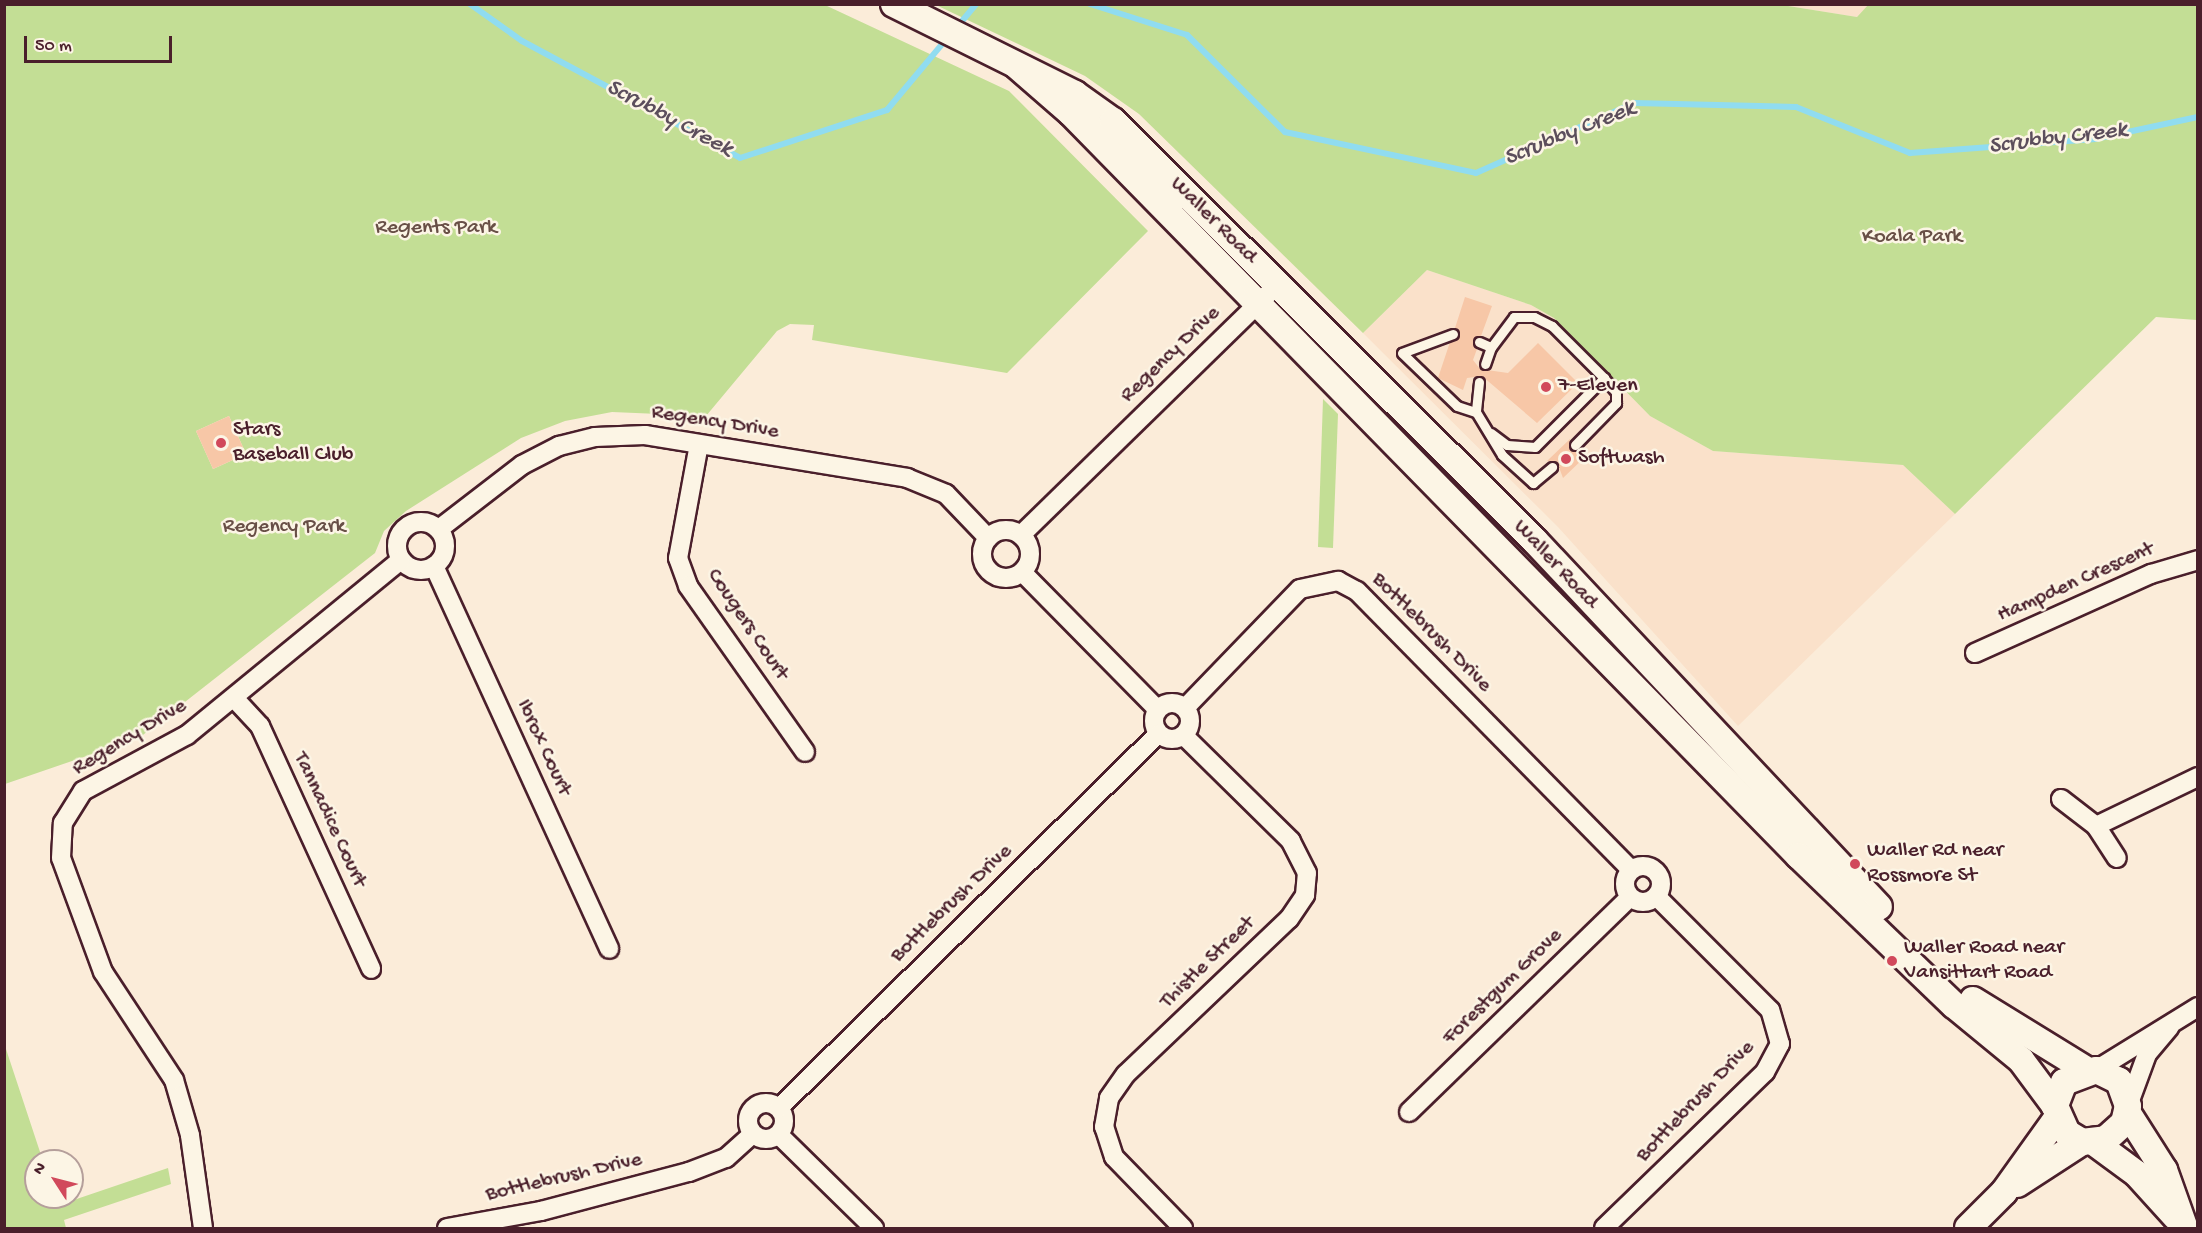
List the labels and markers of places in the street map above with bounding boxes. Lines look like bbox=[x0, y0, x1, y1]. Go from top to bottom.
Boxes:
place label: 7-Eleven bbox=[1558, 374, 1638, 400]
marker: 7-Eleven bbox=[1539, 380, 1553, 394]
place label: Stars Baseball Club bbox=[233, 417, 353, 469]
marker: Stars Baseball Club bbox=[214, 436, 228, 450]
place label: Softwash bbox=[1578, 446, 1665, 472]
marker: Softwash bbox=[1559, 452, 1573, 466]
place label: Waller Rd near Rossmore St bbox=[1867, 838, 2003, 890]
marker: Waller Rd near Rossmore St bbox=[1848, 857, 1862, 871]
place label: Waller Road near Vansittart Road bbox=[1904, 935, 2064, 986]
marker: Waller Road near Vansittart Road bbox=[1885, 954, 1899, 968]

